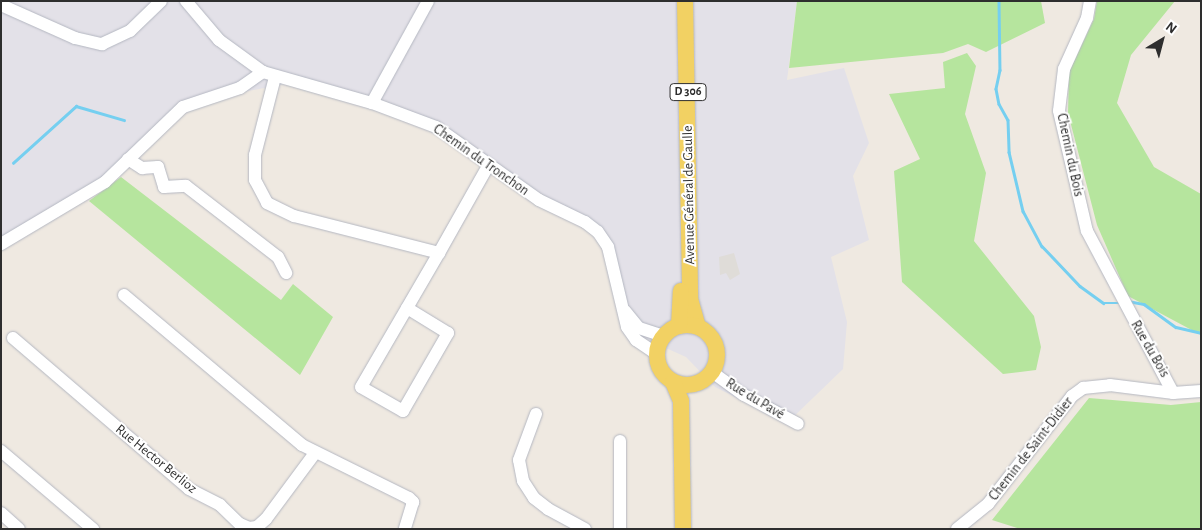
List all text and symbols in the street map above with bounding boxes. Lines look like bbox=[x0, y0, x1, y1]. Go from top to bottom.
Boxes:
north arrow bbox=[1137, 15, 1187, 65]
text: N bbox=[1163, 19, 1179, 37]
road number: D 306 bbox=[669, 82, 707, 101]
street label: Chemin du Bois bbox=[1053, 112, 1087, 198]
street label: Chemin du Tronchon bbox=[430, 121, 532, 199]
street label: Avenue Général de Gaulle bbox=[679, 125, 699, 265]
street label: Rue du Bois bbox=[1127, 318, 1173, 380]
street label: Rue du Pavé bbox=[723, 375, 787, 423]
street label: Chemin de Saint-Didier bbox=[985, 394, 1077, 504]
street label: Rue Hector Berlioz bbox=[112, 421, 200, 497]

